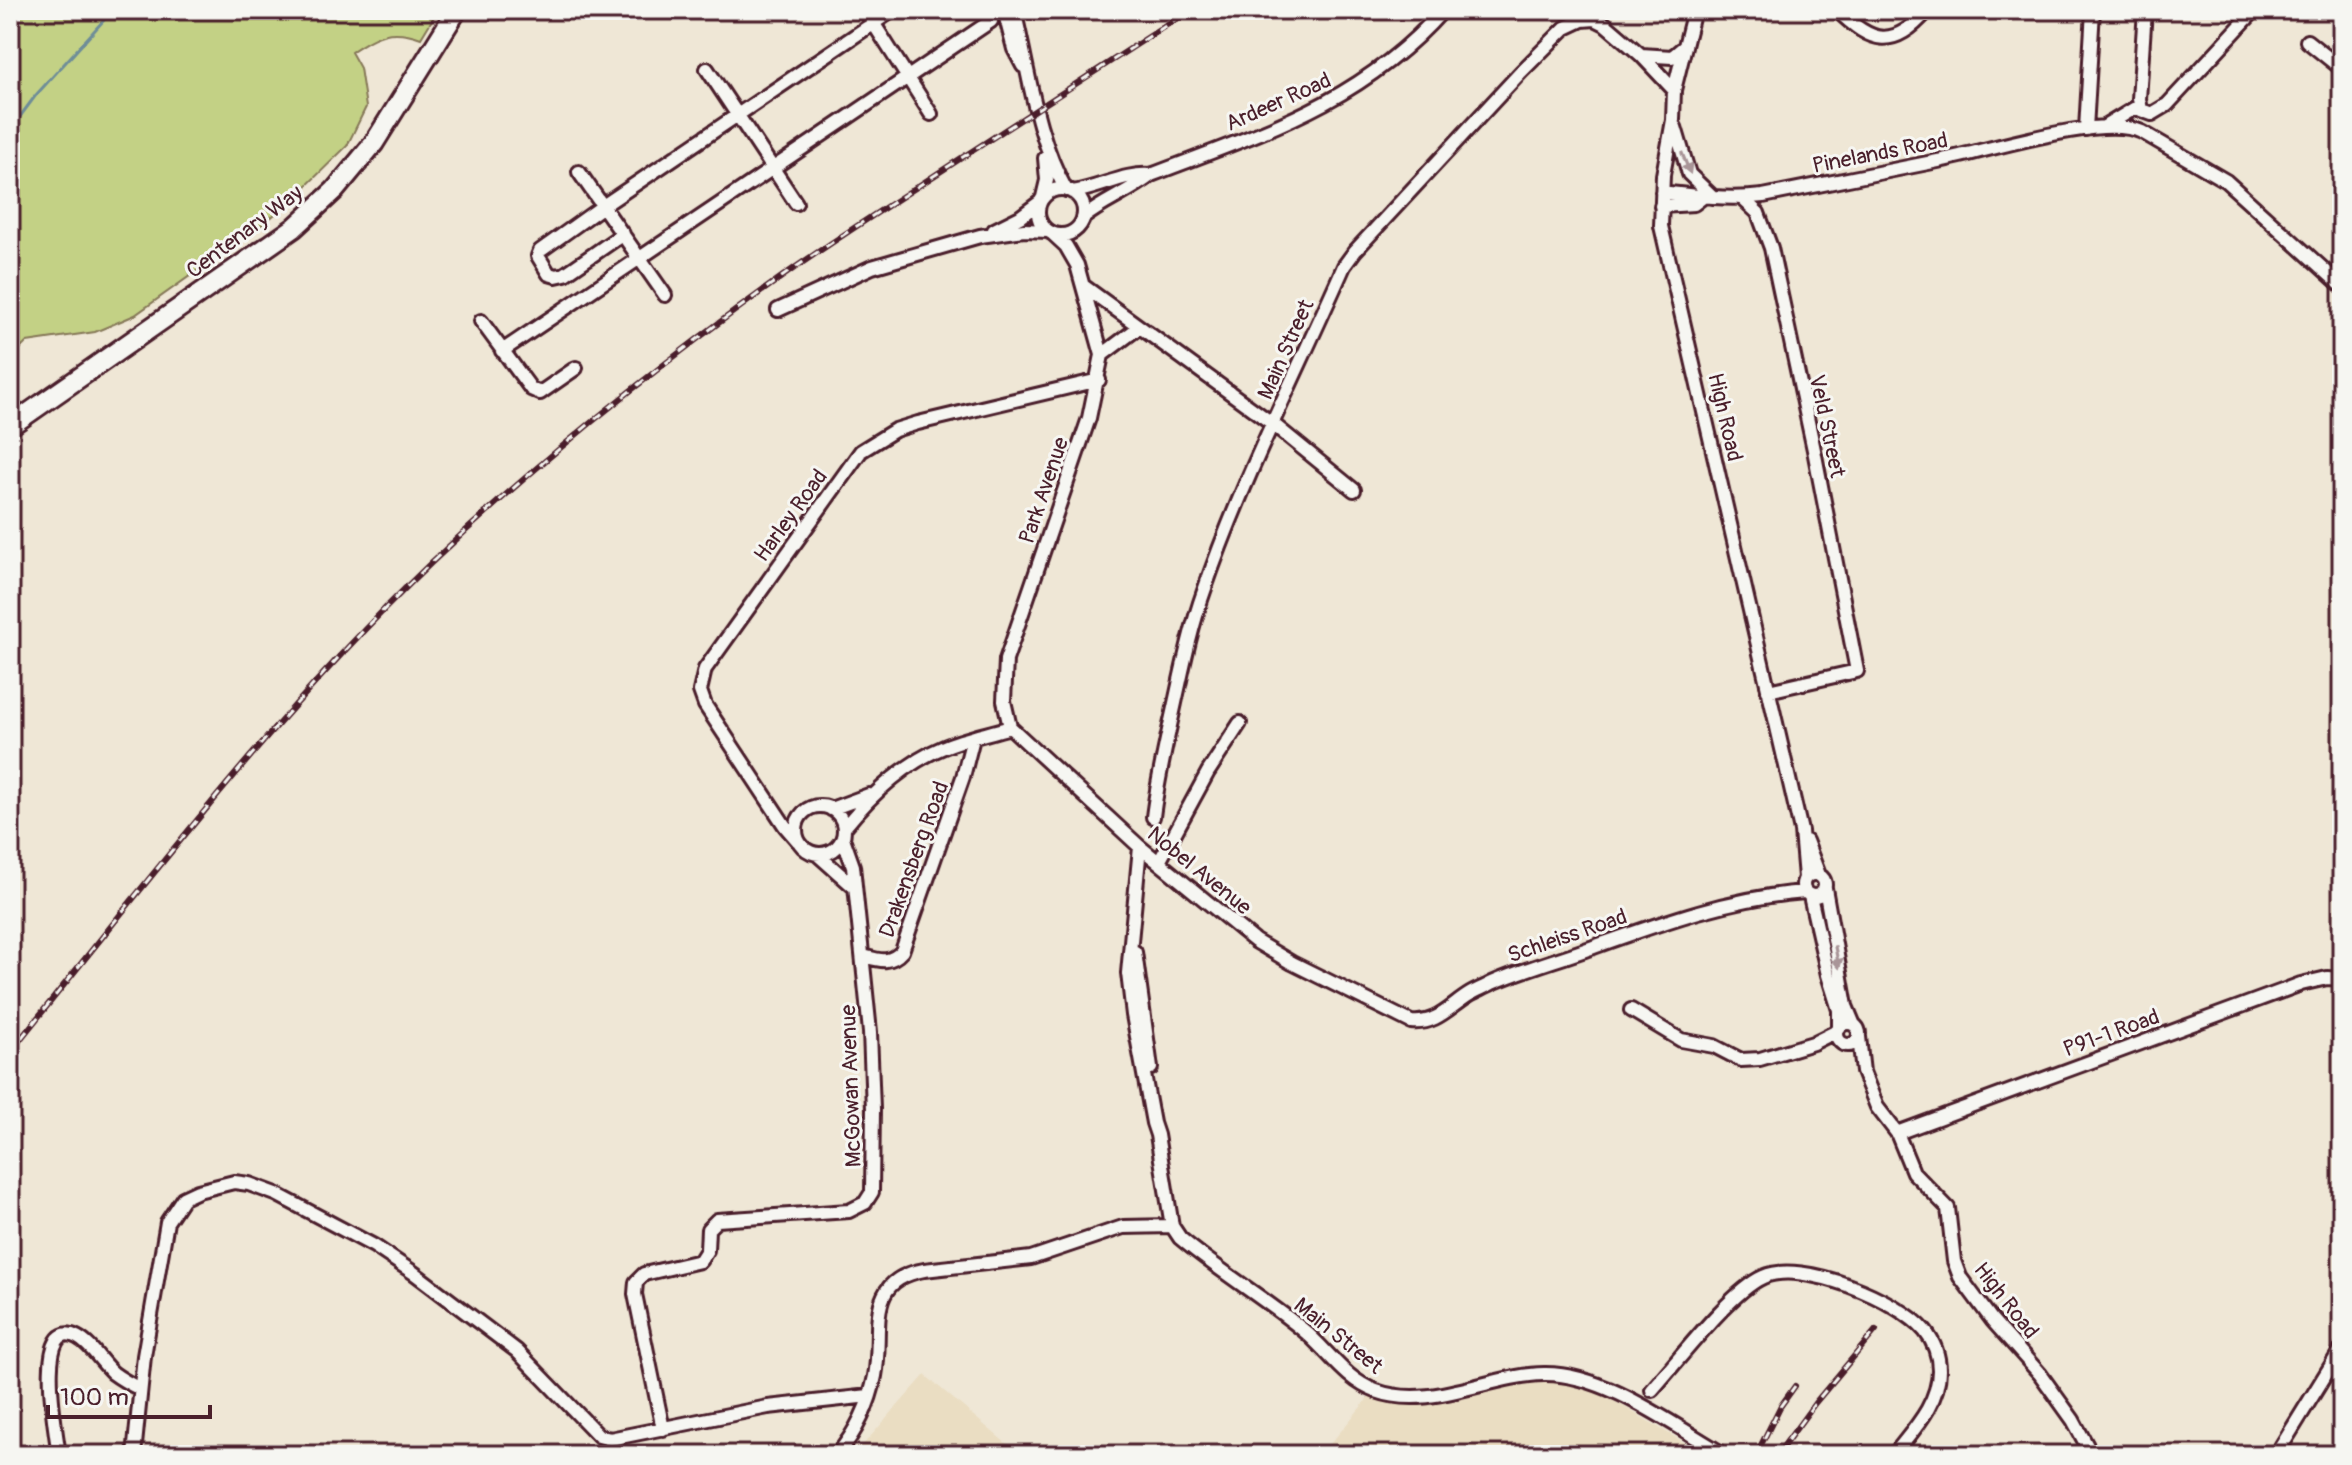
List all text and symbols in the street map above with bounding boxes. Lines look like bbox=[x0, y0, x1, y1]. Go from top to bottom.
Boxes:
street label: Ardeer Road bbox=[1221, 66, 1336, 138]
street label: Pinelands Road bbox=[1810, 126, 1950, 180]
one-way arrow bbox=[1680, 151, 1693, 175]
street label: Centenary Way bbox=[181, 179, 308, 285]
street label: Main Street bbox=[1251, 295, 1320, 404]
street label: High Road bbox=[1701, 370, 1749, 464]
street label: Veld Street bbox=[1802, 372, 1852, 480]
street label: Park Avenue bbox=[1013, 433, 1075, 547]
street label: Harley Road bbox=[748, 464, 834, 567]
street label: Drakensberg Road bbox=[873, 777, 955, 941]
street label: Nobel Avenue bbox=[1142, 820, 1257, 921]
street label: Schleiss Road bbox=[1504, 902, 1631, 969]
one-way arrow bbox=[1831, 945, 1844, 970]
street label: P91-1 Road bbox=[2059, 1003, 2163, 1063]
street label: McGowan Avenue bbox=[834, 1004, 868, 1168]
street label: High Road bbox=[1968, 1257, 2045, 1345]
street label: Main Street bbox=[1288, 1291, 1389, 1380]
scale bar bbox=[48, 1369, 210, 1419]
text: 100 m bbox=[60, 1383, 129, 1412]

